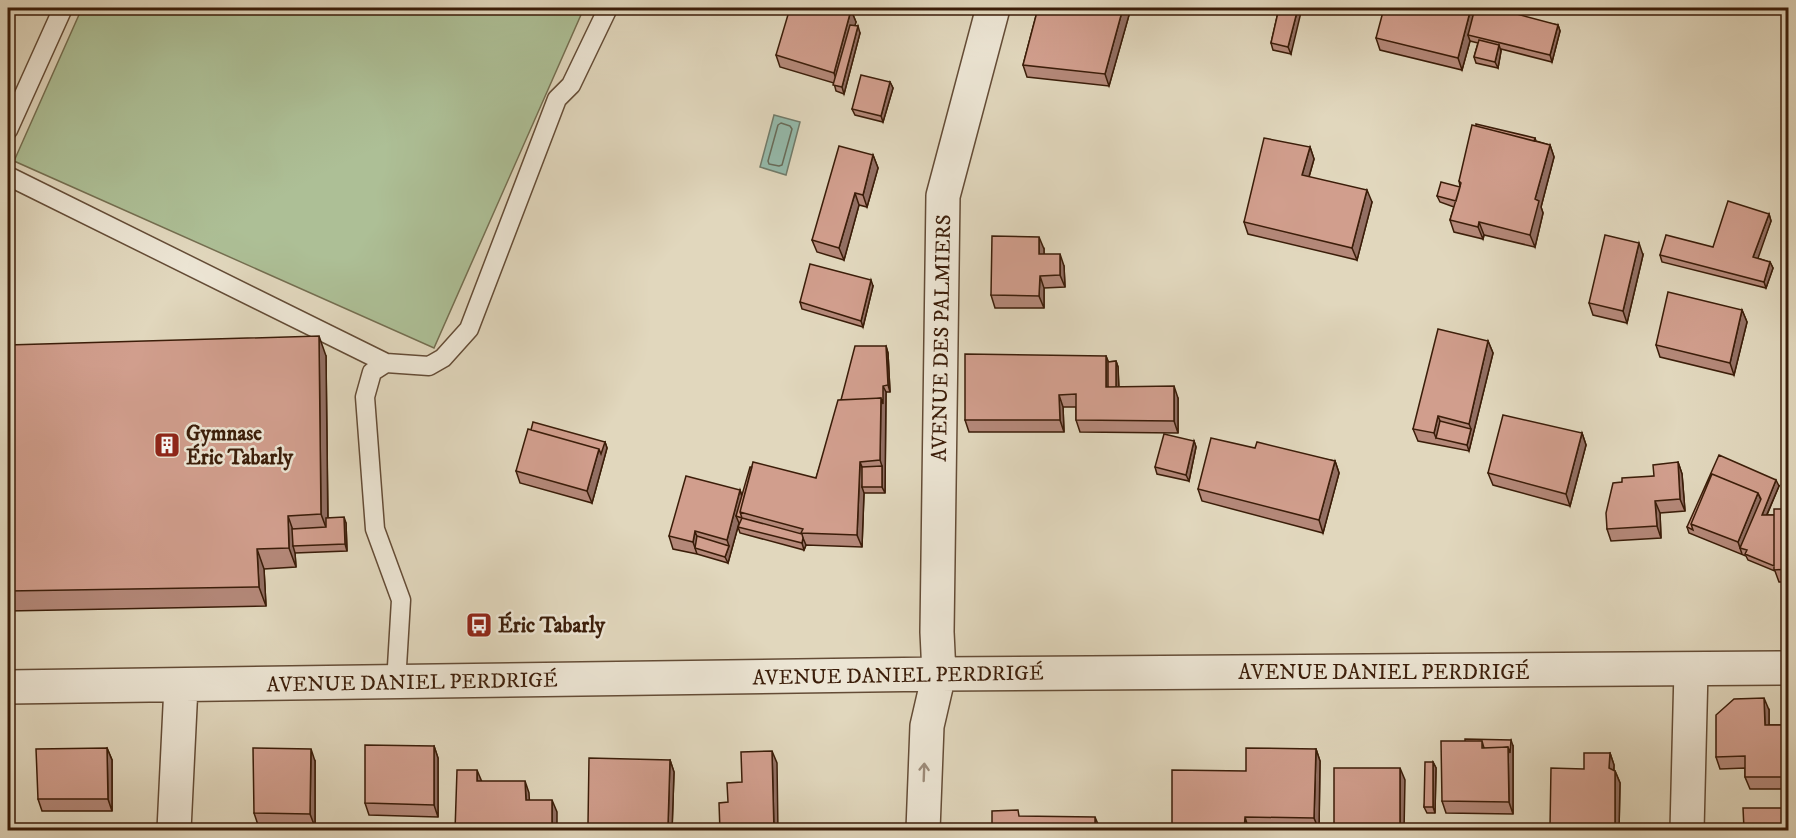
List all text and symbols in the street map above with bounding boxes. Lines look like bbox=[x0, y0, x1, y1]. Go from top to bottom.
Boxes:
street label: AVENUE DES PALMIERS bbox=[927, 214, 957, 462]
place label: Gymnase Éric Tabarly bbox=[186, 421, 294, 471]
building icon: Gymnase Éric Tabarly bbox=[152, 430, 182, 460]
bus stop icon: Éric Tabarly bbox=[464, 610, 494, 640]
place label: Éric Tabarly bbox=[498, 611, 606, 639]
street label: AVENUE DANIEL PERDRIGÉ bbox=[752, 659, 1044, 692]
street label: AVENUE DANIEL PERDRIGÉ bbox=[1238, 659, 1530, 686]
street label: AVENUE DANIEL PERDRIGÉ bbox=[266, 666, 558, 699]
one-way arrow bbox=[919, 763, 930, 783]

